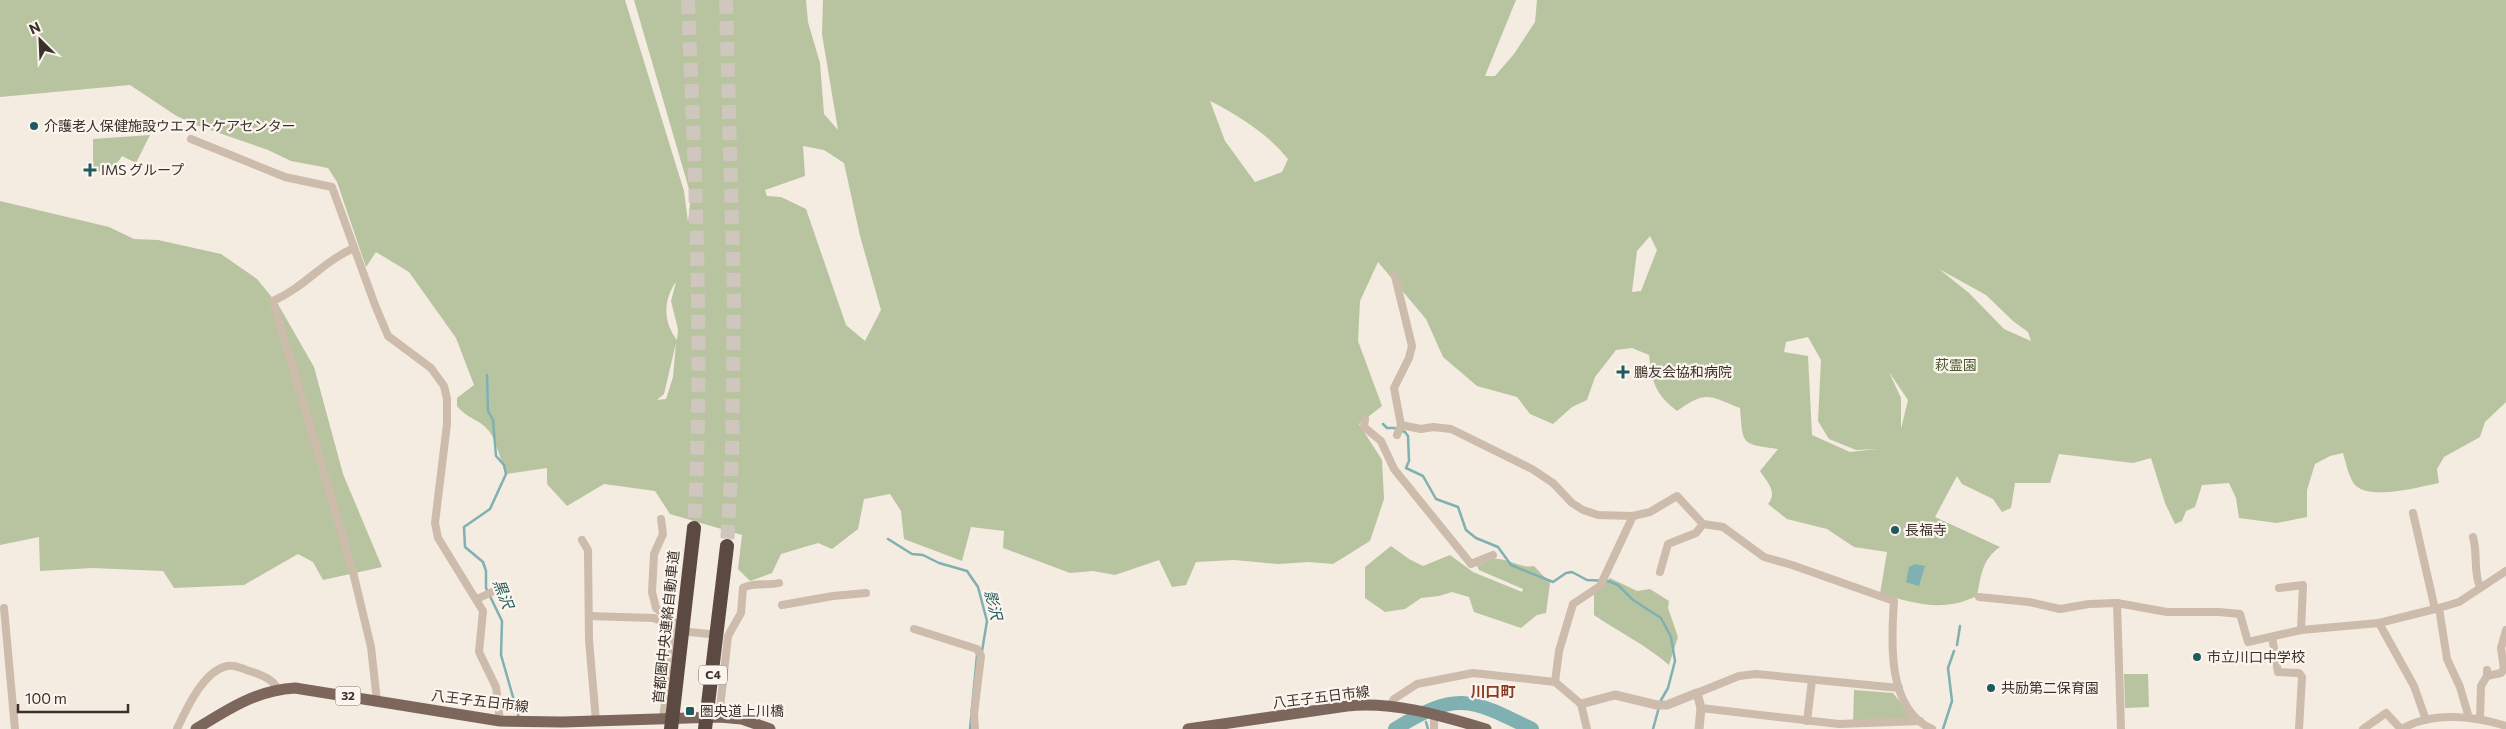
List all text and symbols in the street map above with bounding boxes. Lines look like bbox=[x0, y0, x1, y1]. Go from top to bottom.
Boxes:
north arrow bbox=[15, 15, 65, 65]
text: N bbox=[26, 18, 43, 38]
place label: 介護老人保健施設ウエストケアセンター bbox=[44, 117, 296, 134]
marker: 介護老人保健施設ウエストケアセンター bbox=[28, 120, 40, 132]
place label: IMS グループ bbox=[101, 161, 184, 178]
marker: IMS グループ bbox=[83, 163, 97, 177]
park label: 萩霊園 bbox=[1935, 356, 1977, 373]
place label: 鵬友会協和病院 bbox=[1634, 363, 1732, 380]
marker: 鵬友会協和病院 bbox=[1616, 365, 1630, 379]
place label: 長福寺 bbox=[1905, 521, 1947, 538]
marker: 長福寺 bbox=[1889, 524, 1901, 536]
street label: 首都圏中央連絡自動車道 bbox=[649, 549, 682, 704]
water label: 黒沢 bbox=[490, 576, 518, 613]
water label: 影沢 bbox=[982, 588, 1007, 623]
place label: 市立川口中学校 bbox=[2207, 648, 2305, 665]
marker: 市立川口中学校 bbox=[2191, 651, 2203, 663]
road number: C4 bbox=[699, 666, 727, 684]
place label: 共励第二保育園 bbox=[2001, 679, 2099, 696]
scale bar bbox=[18, 682, 128, 714]
street label: 八王子五日市線 bbox=[1271, 682, 1371, 711]
district label: 川口町 bbox=[1470, 682, 1516, 700]
marker: 共励第二保育園 bbox=[1985, 682, 1997, 694]
road number: 32 bbox=[336, 686, 360, 706]
street label: 八王子五日市線 bbox=[430, 686, 530, 715]
text: 100 m bbox=[25, 689, 67, 707]
place label: 圏央道上川橋 bbox=[700, 702, 784, 719]
marker: 圏央道上川橋 bbox=[684, 705, 696, 717]

